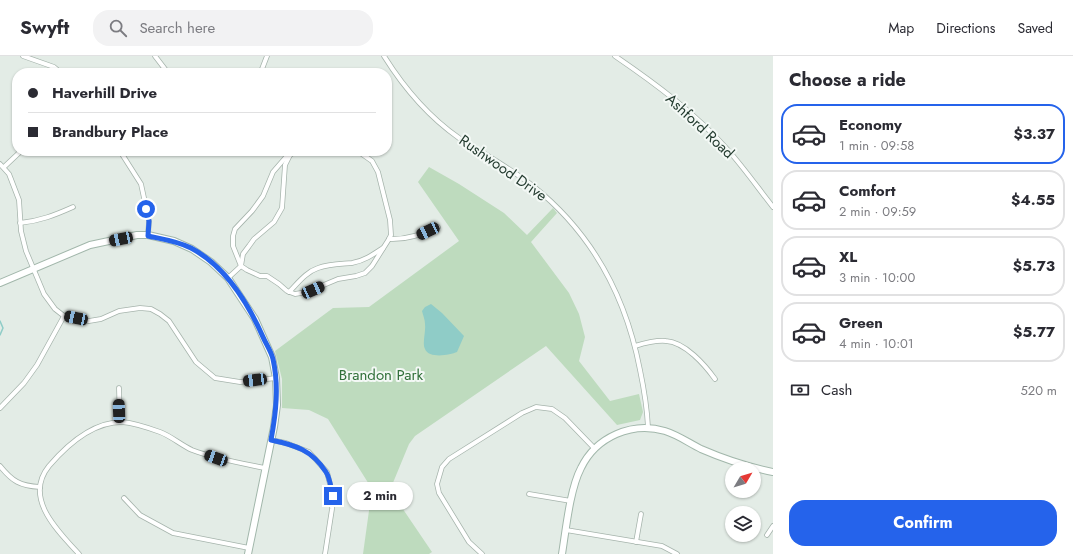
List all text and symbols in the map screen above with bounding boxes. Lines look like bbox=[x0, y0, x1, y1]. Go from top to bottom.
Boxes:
search box bbox=[93, 10, 373, 46]
text: Swyft bbox=[20, 14, 69, 41]
icon: search bbox=[107, 17, 129, 39]
text: Search here bbox=[139, 17, 215, 39]
text: Map bbox=[888, 18, 914, 38]
text: Directions bbox=[936, 18, 996, 38]
text: Saved bbox=[1018, 18, 1053, 38]
text: Choose a ride bbox=[789, 67, 906, 93]
text: Haverhill Drive bbox=[52, 82, 157, 104]
street label: Ashford Road bbox=[661, 88, 739, 164]
text: Economy bbox=[839, 114, 902, 136]
icon: car bbox=[791, 116, 827, 152]
text: Brandbury Place bbox=[52, 121, 168, 143]
text: $3.37 bbox=[1014, 123, 1055, 145]
street label: Rushwood Drive bbox=[455, 129, 552, 207]
text: 1 min · 09:58 bbox=[839, 136, 914, 155]
text: Comfort bbox=[839, 180, 896, 202]
icon: car bbox=[791, 182, 827, 218]
text: $4.55 bbox=[1011, 189, 1055, 211]
route start bbox=[137, 200, 155, 218]
text: 2 min · 09:59 bbox=[839, 202, 916, 221]
car bbox=[415, 220, 441, 242]
car bbox=[108, 231, 134, 247]
text: XL bbox=[839, 246, 857, 268]
icon: car bbox=[791, 248, 827, 284]
text: $5.73 bbox=[1013, 255, 1055, 277]
text: 3 min · 10:00 bbox=[839, 268, 915, 287]
car bbox=[300, 280, 326, 300]
car bbox=[63, 310, 89, 326]
text: Green bbox=[839, 312, 883, 334]
icon: car bbox=[791, 314, 827, 350]
text: $5.77 bbox=[1013, 321, 1055, 343]
text: 4 min · 10:01 bbox=[839, 334, 914, 353]
park label: Brandon Park bbox=[339, 364, 424, 386]
car bbox=[242, 373, 268, 387]
icon: cash bbox=[789, 379, 811, 401]
text: Cash bbox=[821, 379, 852, 401]
text: 520 m bbox=[1020, 381, 1057, 400]
car bbox=[113, 399, 125, 423]
car bbox=[203, 448, 229, 468]
north arrow bbox=[725, 462, 761, 498]
map controls bbox=[725, 462, 761, 542]
callout: 2 min bbox=[347, 482, 413, 510]
text: 2 min bbox=[363, 486, 397, 505]
route end bbox=[324, 487, 342, 505]
button: Confirm bbox=[789, 500, 1057, 546]
button: layers bbox=[725, 506, 761, 542]

